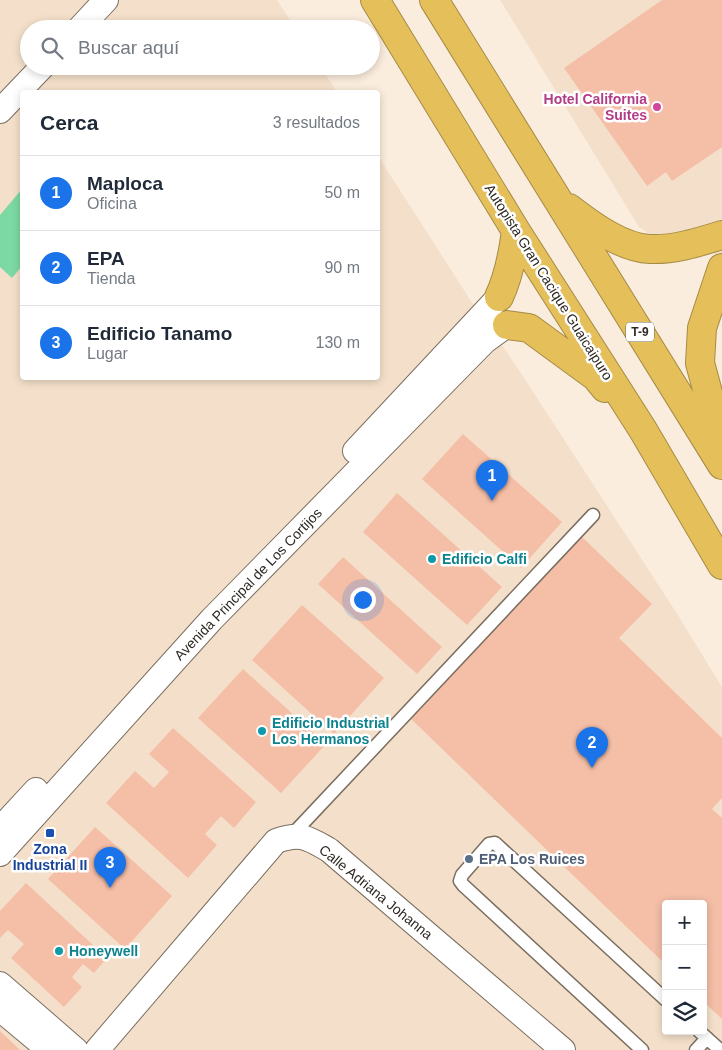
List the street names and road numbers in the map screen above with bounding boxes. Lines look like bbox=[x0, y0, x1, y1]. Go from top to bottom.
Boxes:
street label: Autopista Gran Cacique Guaicaipuro bbox=[482, 181, 616, 383]
road number: T-9 bbox=[626, 322, 654, 342]
street label: Avenida Principal de Los Cortijos bbox=[171, 505, 325, 663]
street label: Calle Adriana Johanna bbox=[316, 841, 436, 943]

